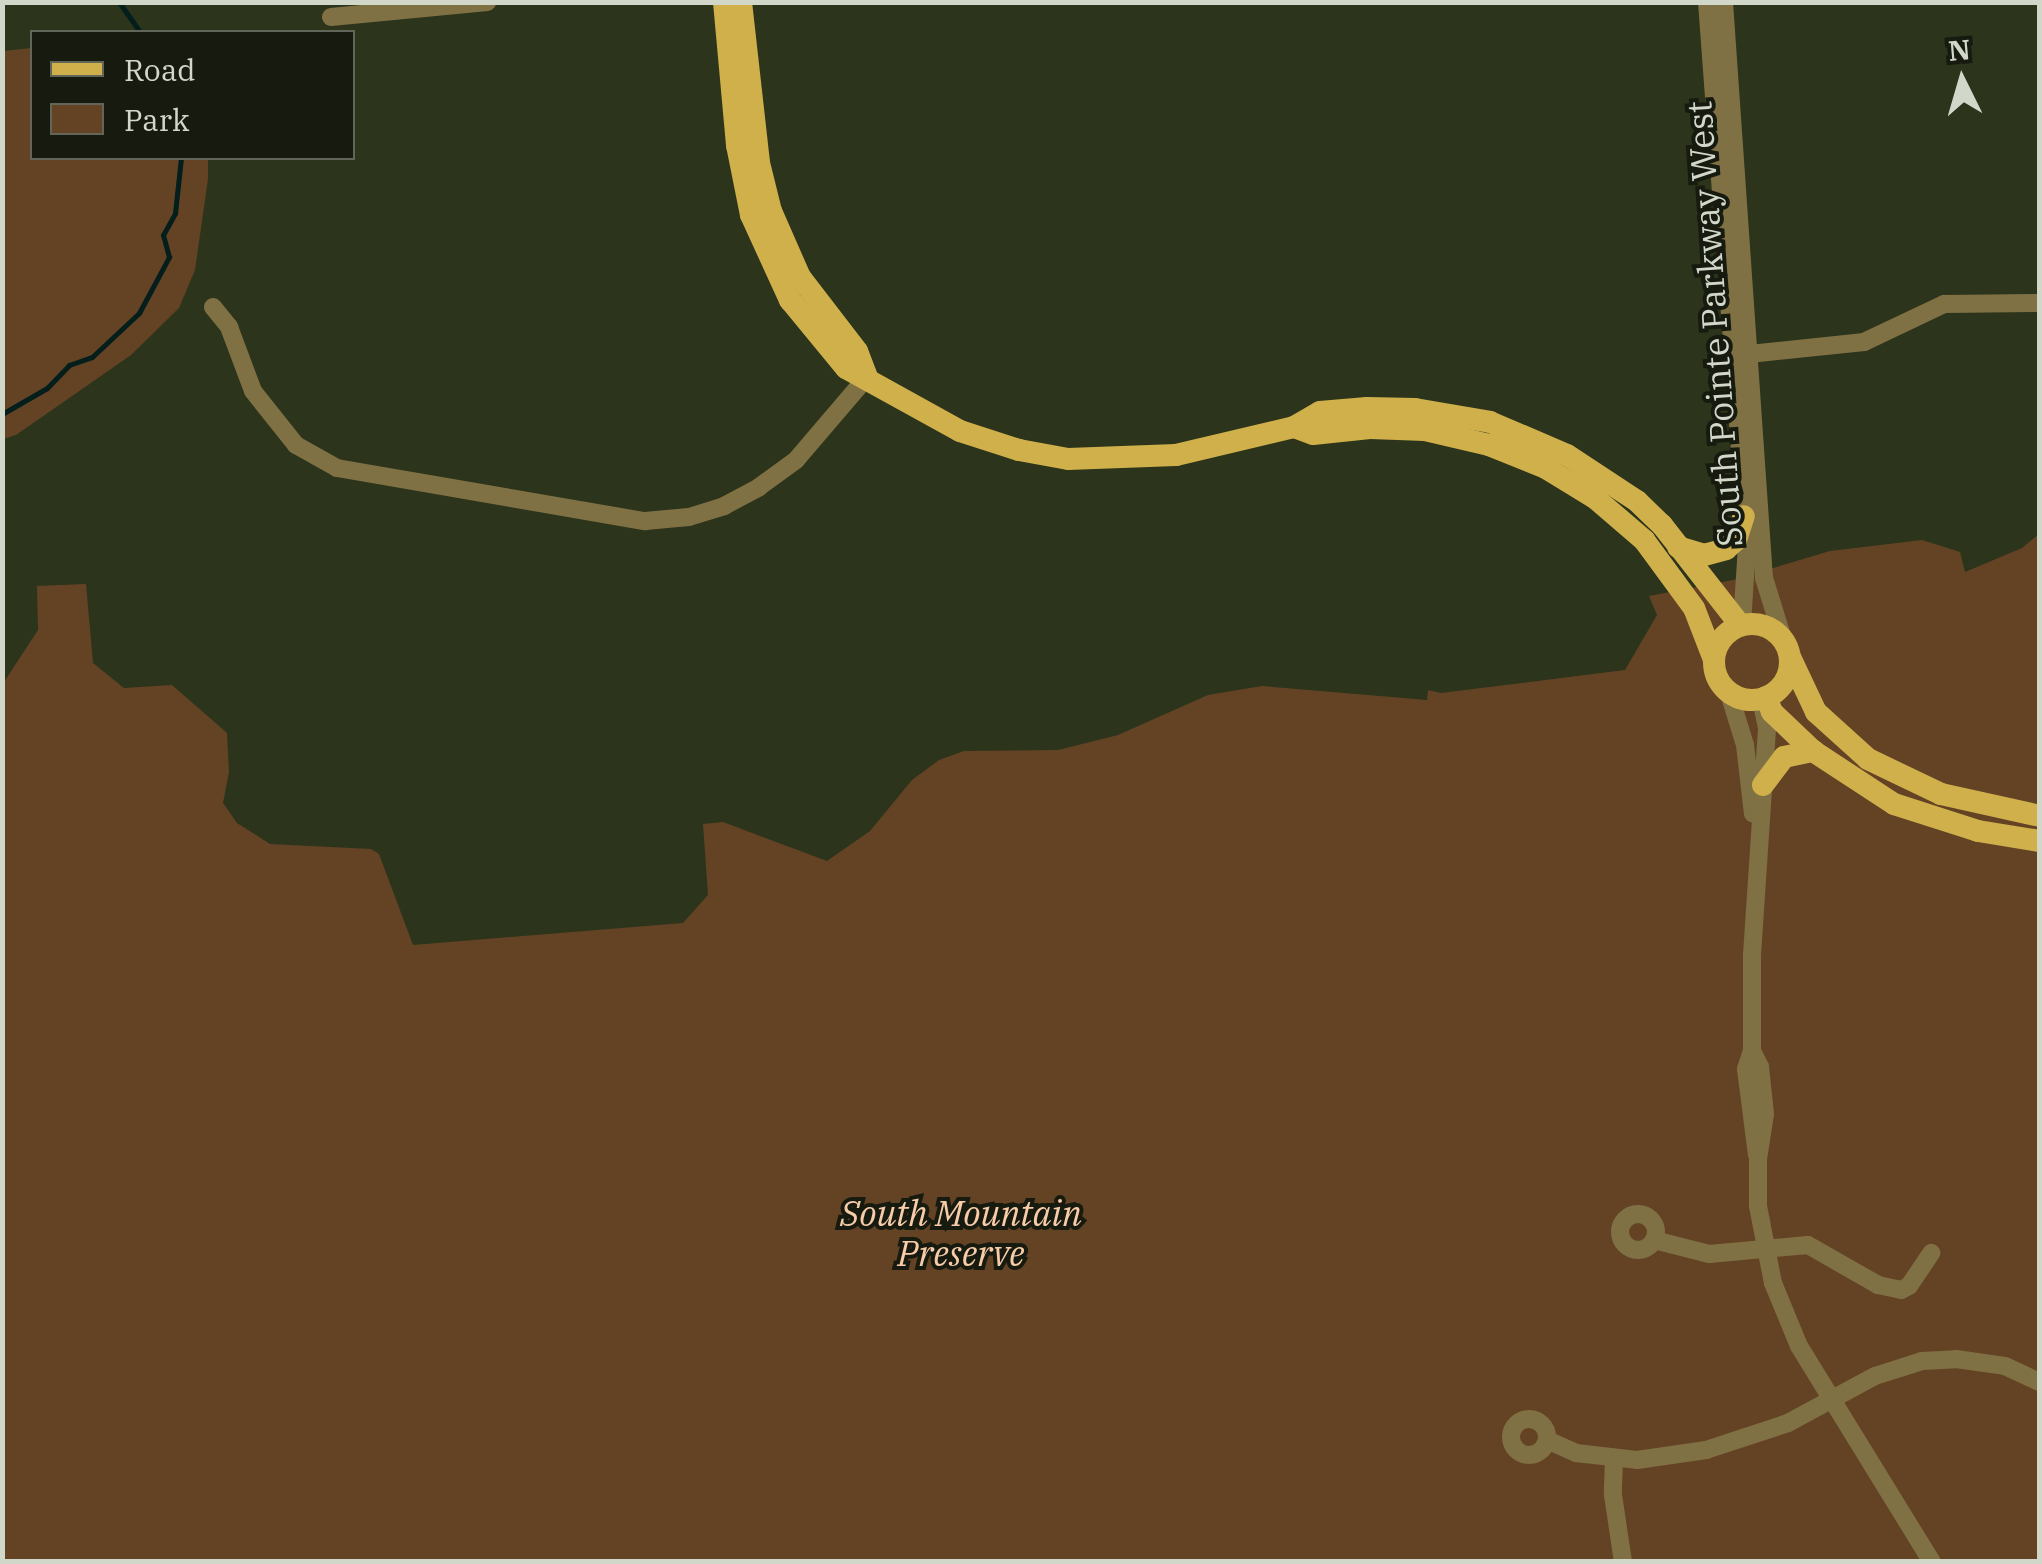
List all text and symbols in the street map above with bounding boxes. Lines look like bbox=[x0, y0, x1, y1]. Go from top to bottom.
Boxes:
legend bbox=[30, 30, 355, 160]
north arrow bbox=[1912, 30, 2012, 130]
text: N bbox=[1947, 30, 1972, 69]
text: Road bbox=[124, 50, 196, 89]
text: Park bbox=[124, 100, 190, 139]
street label: South Pointe Parkway West bbox=[1677, 100, 1751, 548]
park label: South Mountain Preserve bbox=[840, 1192, 1082, 1274]

